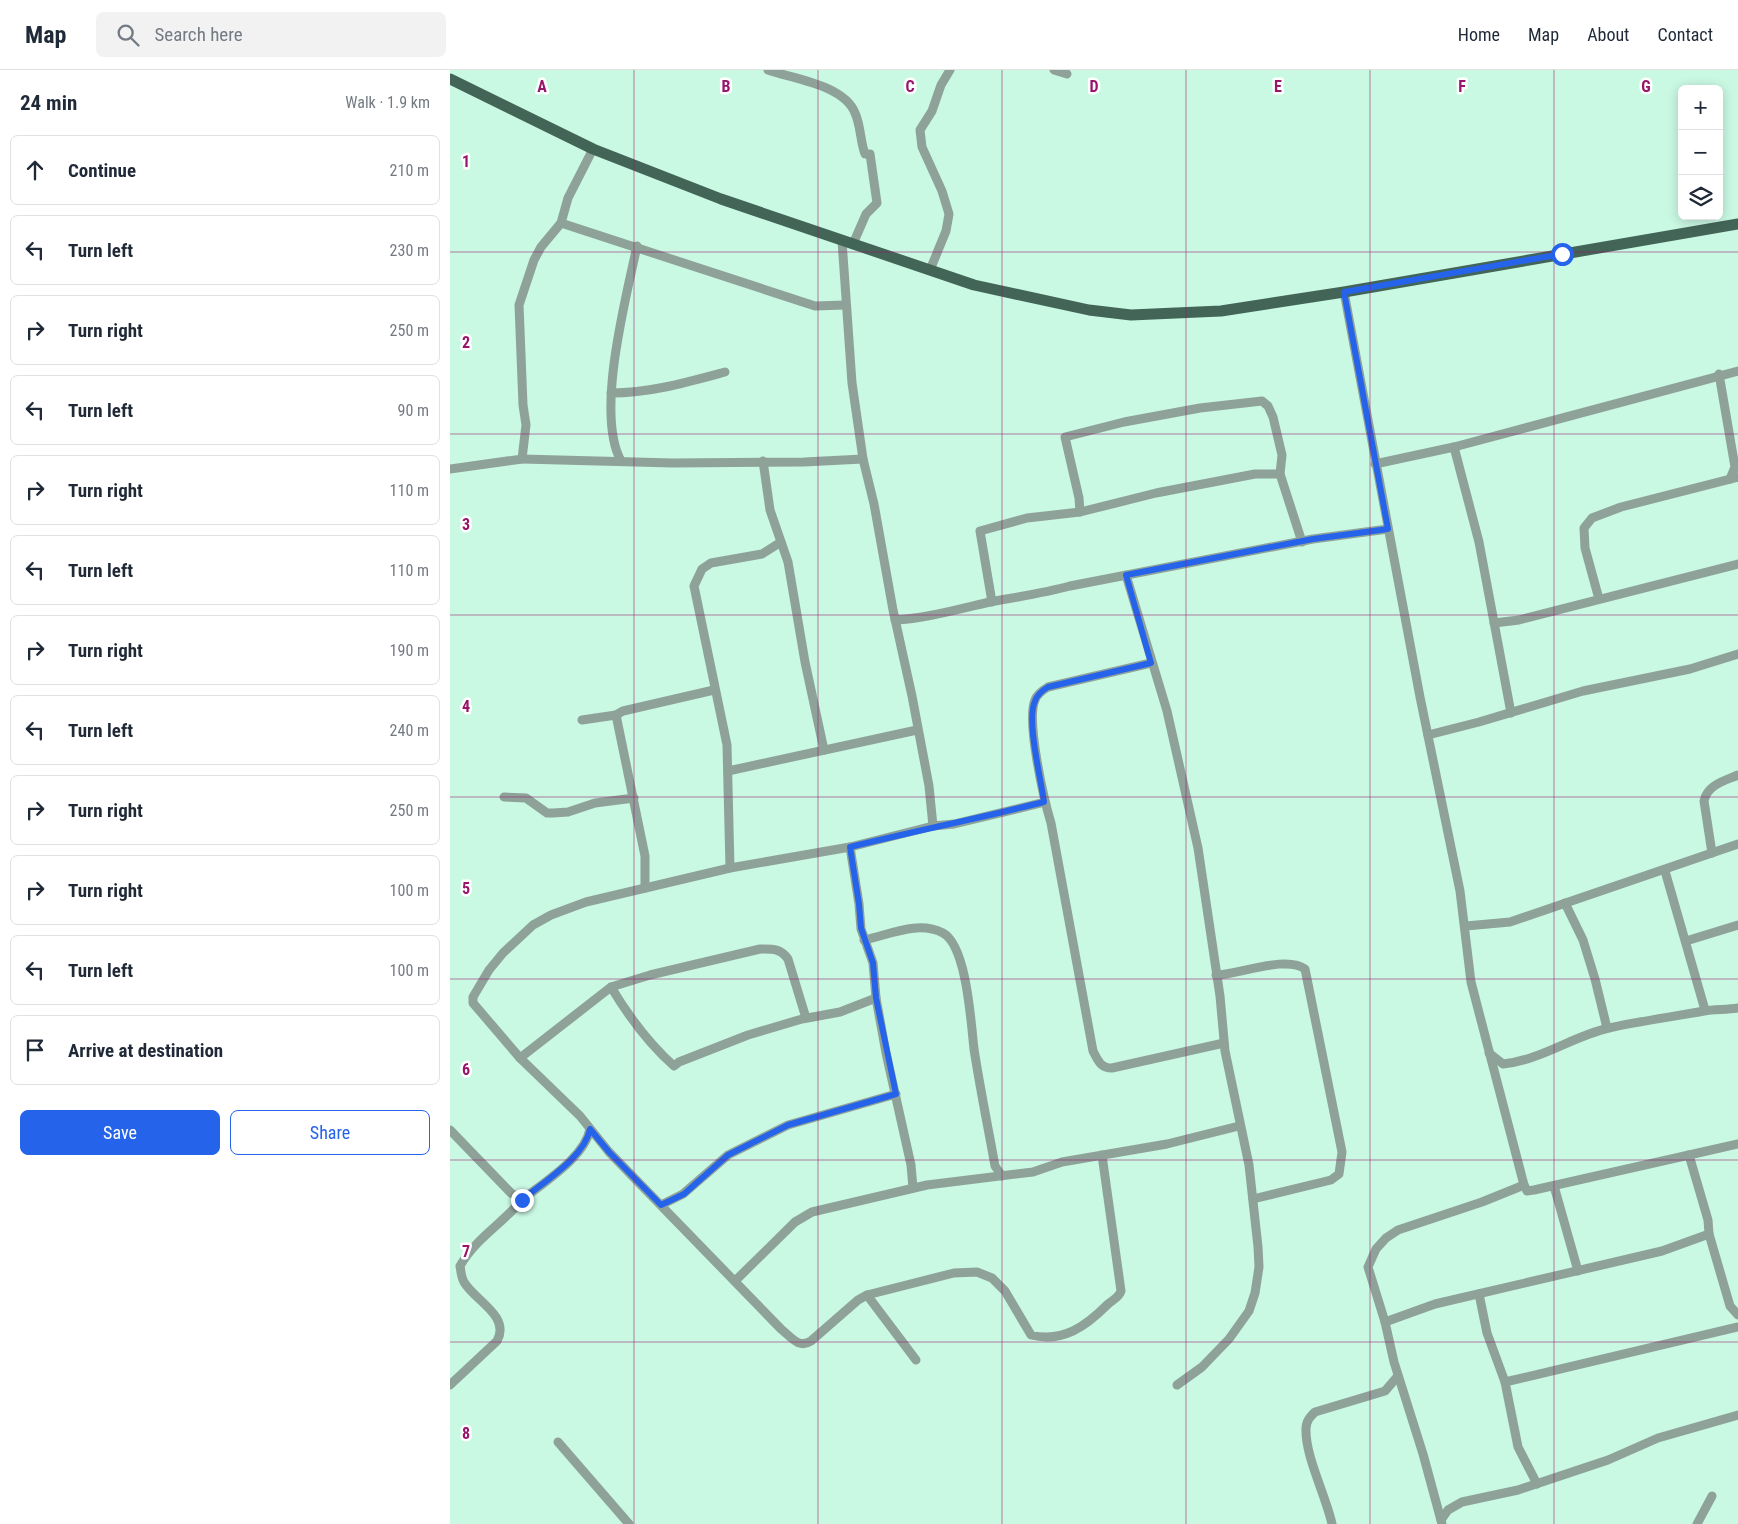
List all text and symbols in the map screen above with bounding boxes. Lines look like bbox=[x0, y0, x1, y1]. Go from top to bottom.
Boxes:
search box bbox=[96, 12, 446, 57]
text: Map bbox=[25, 21, 66, 49]
icon: search bbox=[114, 21, 142, 49]
text: Search here bbox=[154, 23, 243, 46]
text: Home bbox=[1458, 24, 1500, 45]
text: Map bbox=[1528, 24, 1559, 45]
text: About bbox=[1587, 24, 1629, 45]
text: Contact bbox=[1657, 24, 1713, 45]
text: A bbox=[537, 77, 547, 96]
text: B bbox=[722, 77, 731, 96]
text: C bbox=[905, 77, 915, 96]
text: D bbox=[1089, 77, 1099, 96]
text: E bbox=[1274, 77, 1282, 96]
text: F bbox=[1458, 77, 1466, 96]
text: G bbox=[1641, 77, 1651, 96]
map controls bbox=[1678, 85, 1723, 220]
button: + bbox=[1678, 85, 1723, 130]
text: 24 min bbox=[20, 91, 77, 115]
text: Walk · 1.9 km bbox=[345, 93, 430, 112]
button: − bbox=[1678, 130, 1723, 175]
text: 1 bbox=[462, 152, 470, 171]
icon: ahead bbox=[21, 156, 49, 184]
text: Continue bbox=[68, 159, 136, 182]
text: 210 m bbox=[390, 161, 429, 180]
button: layers bbox=[1678, 175, 1723, 220]
icon: left bbox=[21, 236, 49, 264]
text: Turn left bbox=[68, 239, 133, 262]
text: 230 m bbox=[390, 241, 429, 260]
route start bbox=[1551, 243, 1574, 266]
icon: right bbox=[21, 316, 49, 344]
text: Turn right bbox=[68, 319, 143, 342]
text: 250 m bbox=[390, 321, 429, 340]
text: 2 bbox=[462, 333, 470, 352]
icon: left bbox=[21, 396, 49, 424]
text: Turn left bbox=[68, 399, 133, 422]
text: 90 m bbox=[397, 401, 429, 420]
icon: right bbox=[21, 476, 49, 504]
text: Turn right bbox=[68, 479, 143, 502]
text: 110 m bbox=[390, 481, 429, 500]
text: 3 bbox=[462, 515, 470, 534]
icon: left bbox=[21, 556, 49, 584]
text: Turn left bbox=[68, 559, 133, 582]
text: 110 m bbox=[390, 561, 429, 580]
icon: right bbox=[21, 636, 49, 664]
text: Turn right bbox=[68, 639, 143, 662]
text: 190 m bbox=[390, 641, 429, 660]
text: 4 bbox=[462, 697, 470, 716]
icon: left bbox=[21, 716, 49, 744]
text: Turn left bbox=[68, 719, 133, 742]
text: 240 m bbox=[390, 721, 429, 740]
icon: right bbox=[21, 796, 49, 824]
text: Turn right bbox=[68, 799, 143, 822]
text: 250 m bbox=[390, 801, 429, 820]
icon: right bbox=[21, 876, 49, 904]
text: Turn right bbox=[68, 879, 143, 902]
text: 5 bbox=[462, 879, 470, 898]
text: 100 m bbox=[390, 881, 429, 900]
icon: left bbox=[21, 956, 49, 984]
text: Turn left bbox=[68, 959, 133, 982]
text: 100 m bbox=[390, 961, 429, 980]
icon: arrive bbox=[21, 1036, 49, 1064]
text: Arrive at destination bbox=[68, 1039, 223, 1062]
text: 6 bbox=[462, 1060, 470, 1079]
button: Save bbox=[20, 1110, 220, 1155]
button: Share bbox=[230, 1110, 430, 1155]
route end bbox=[511, 1189, 534, 1212]
text: 7 bbox=[462, 1242, 470, 1261]
text: 8 bbox=[462, 1424, 470, 1443]

